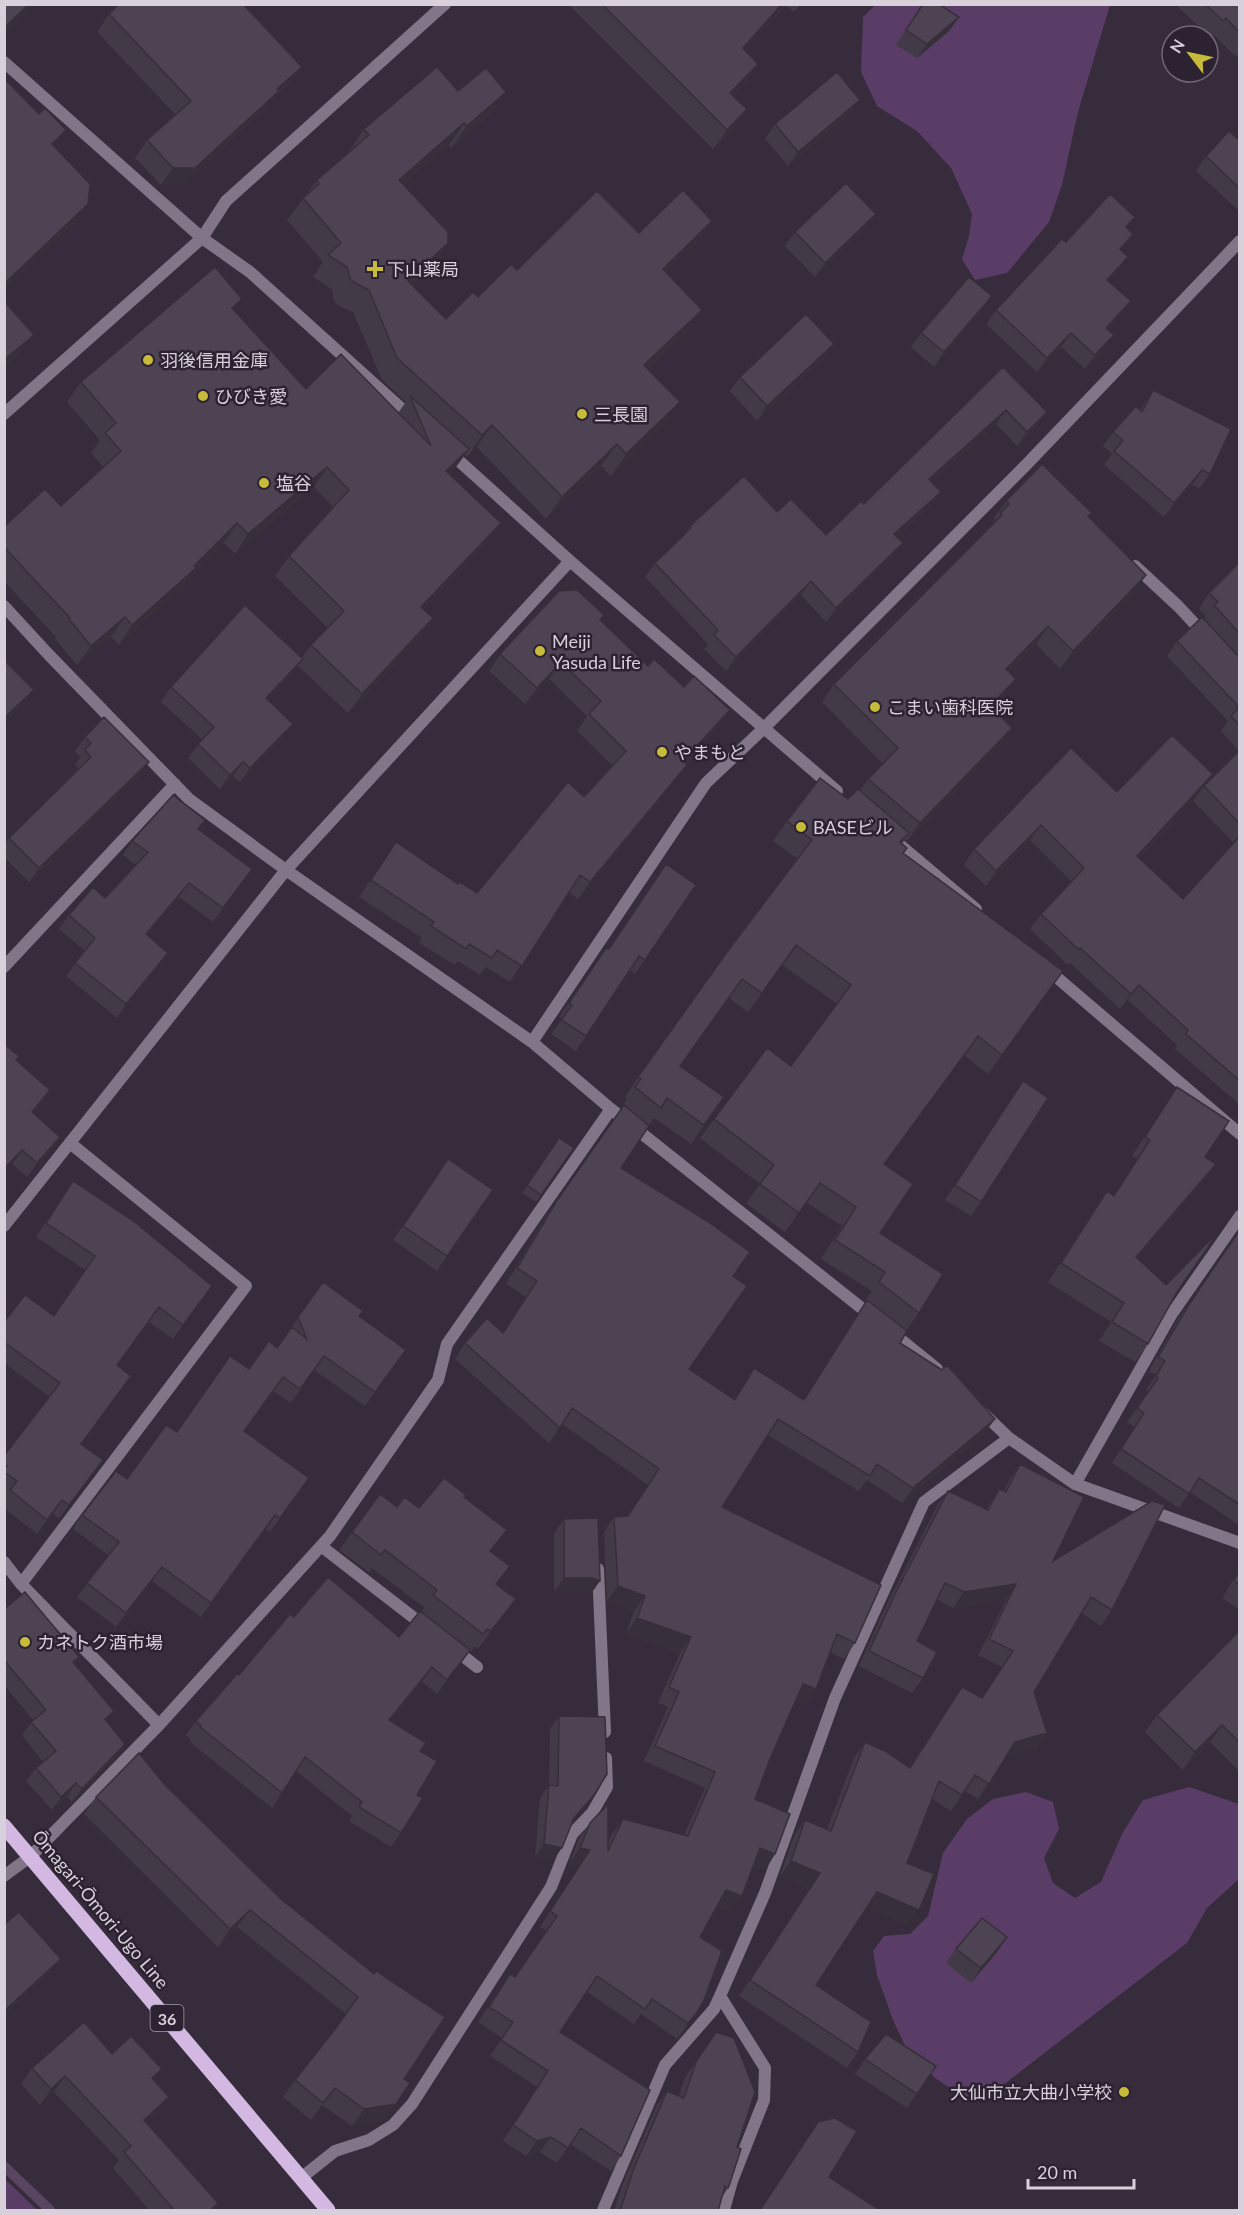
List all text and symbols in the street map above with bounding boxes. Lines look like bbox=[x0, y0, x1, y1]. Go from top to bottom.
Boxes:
north arrow bbox=[1160, 24, 1220, 84]
text: N bbox=[1166, 36, 1188, 56]
place label: 下山薬局 bbox=[387, 258, 459, 280]
marker: 下山薬局 bbox=[368, 262, 382, 276]
place label: 羽後信用金庫 bbox=[160, 349, 268, 371]
marker: 羽後信用金庫 bbox=[141, 353, 155, 367]
place label: ひびき愛 bbox=[215, 385, 287, 407]
marker: ひびき愛 bbox=[196, 389, 210, 403]
place label: 三長園 bbox=[594, 403, 648, 425]
marker: 三長園 bbox=[575, 407, 589, 421]
place label: 塩谷 bbox=[276, 472, 312, 494]
marker: 塩谷 bbox=[257, 476, 271, 490]
place label: Meiji Yasuda Life bbox=[552, 630, 641, 673]
marker: Meiji Yasuda Life bbox=[533, 644, 547, 658]
place label: こまい歯科医院 bbox=[887, 696, 1013, 718]
marker: こまい歯科医院 bbox=[868, 700, 882, 714]
place label: やまもと bbox=[674, 741, 746, 763]
marker: やまもと bbox=[655, 745, 669, 759]
place label: BASEビル bbox=[813, 816, 893, 838]
marker: BASEビル bbox=[794, 820, 808, 834]
place label: カネトク酒市場 bbox=[37, 1631, 163, 1653]
marker: カネトク酒市場 bbox=[18, 1635, 32, 1649]
street label: Ōmagari-Ōmori-Ugo Line bbox=[28, 1825, 174, 1993]
road number: 36 bbox=[150, 2005, 184, 2031]
place label: 大仙市立大曲小学校 bbox=[950, 2081, 1112, 2103]
marker: 大仙市立大曲小学校 bbox=[1117, 2085, 1131, 2099]
scale bar bbox=[1028, 2152, 1134, 2190]
text: 20 m bbox=[1037, 2161, 1077, 2183]

